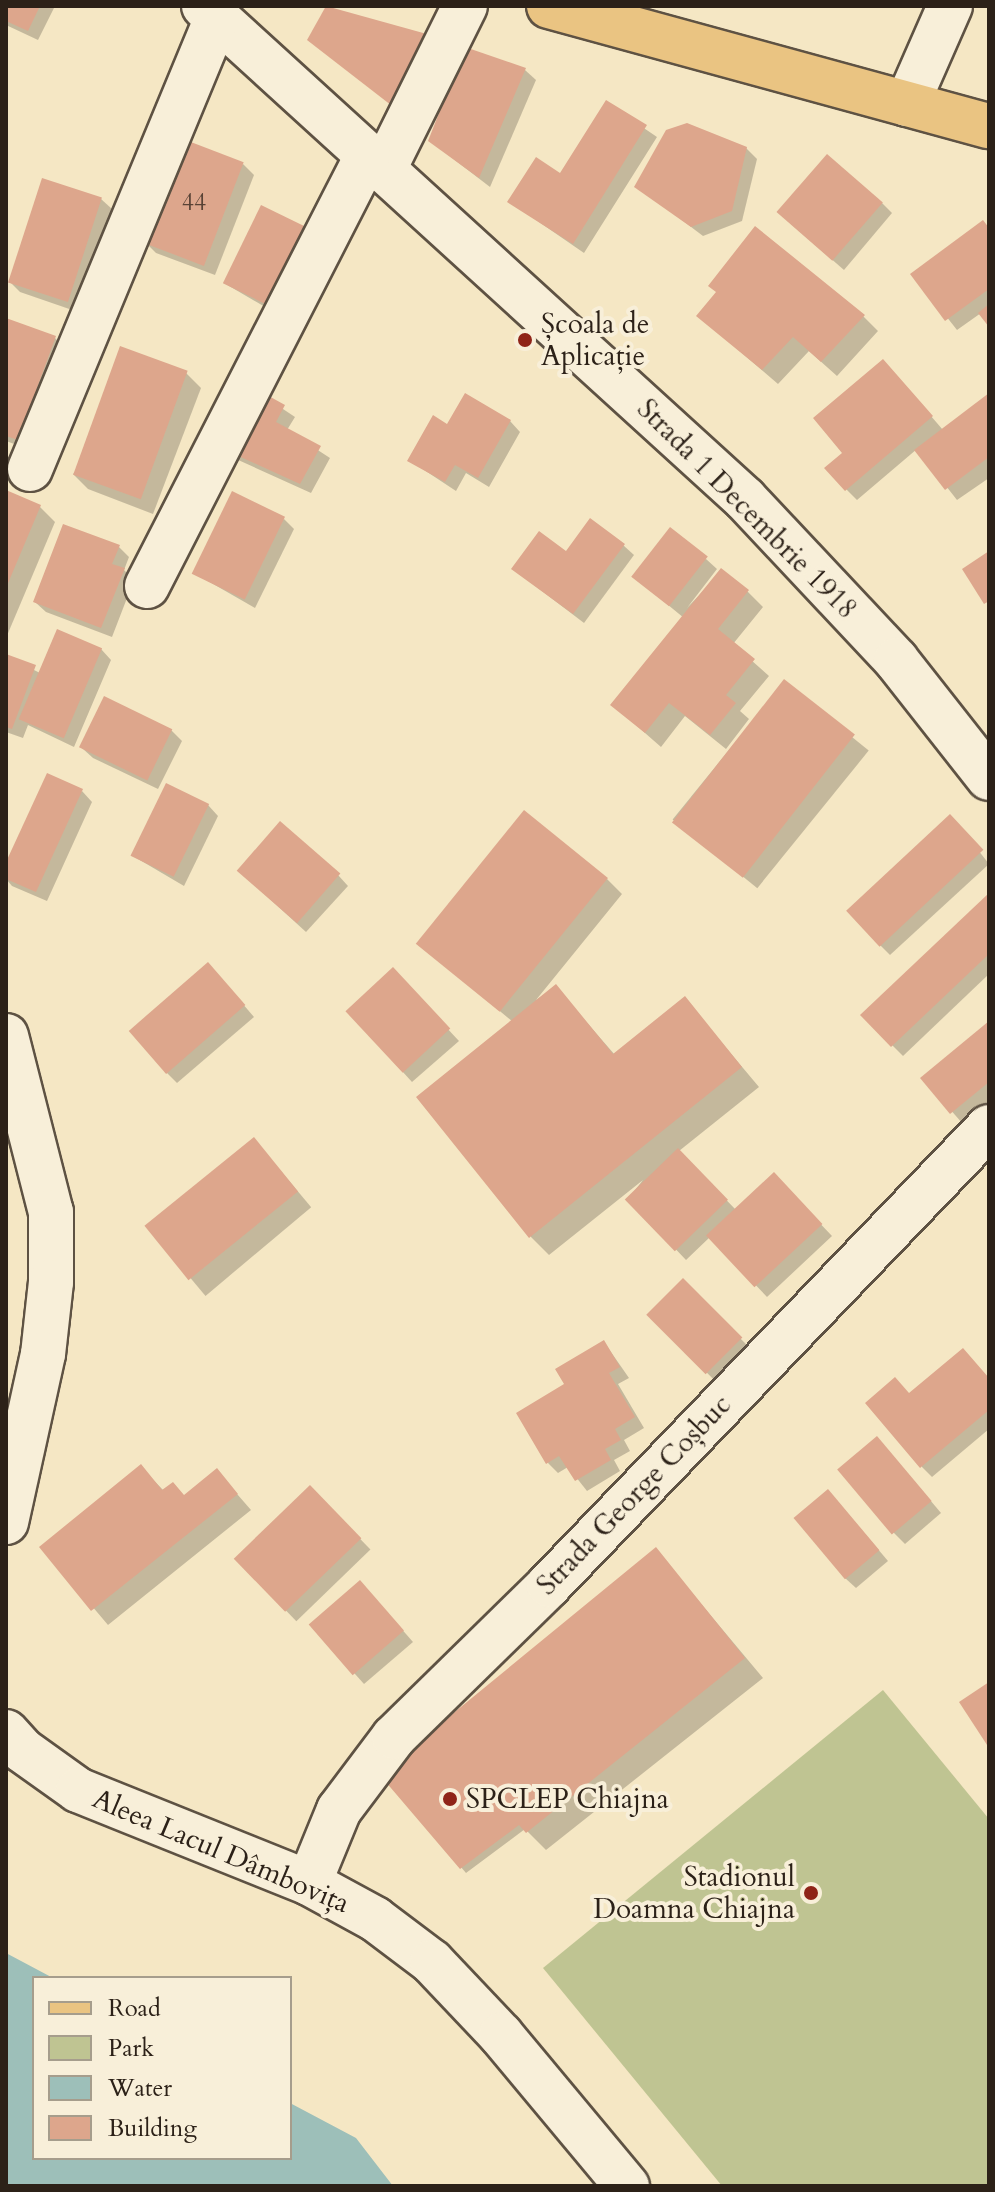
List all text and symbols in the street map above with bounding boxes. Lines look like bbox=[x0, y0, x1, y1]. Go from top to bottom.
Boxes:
house number: 44 bbox=[182, 189, 206, 217]
place label: Școala de Aplicație bbox=[541, 307, 649, 373]
marker: Școala de Aplicație bbox=[516, 331, 534, 349]
street label: Strada 1 Decembrie 1918 bbox=[630, 392, 864, 626]
street label: Strada George Coșbuc bbox=[530, 1388, 738, 1602]
street label: Aleea Lacul Dâmbovița bbox=[88, 1782, 354, 1920]
place label: SPCLEP Chiajna bbox=[466, 1782, 669, 1816]
marker: SPCLEP Chiajna bbox=[441, 1790, 459, 1808]
place label: Stadionul Doamna Chiajna bbox=[593, 1860, 795, 1926]
marker: Stadionul Doamna Chiajna bbox=[802, 1884, 820, 1902]
legend bbox=[32, 1976, 292, 2160]
text: Road bbox=[108, 1992, 161, 2025]
text: Park bbox=[108, 2032, 154, 2065]
text: Water bbox=[108, 2072, 172, 2105]
text: Building bbox=[108, 2112, 197, 2145]

